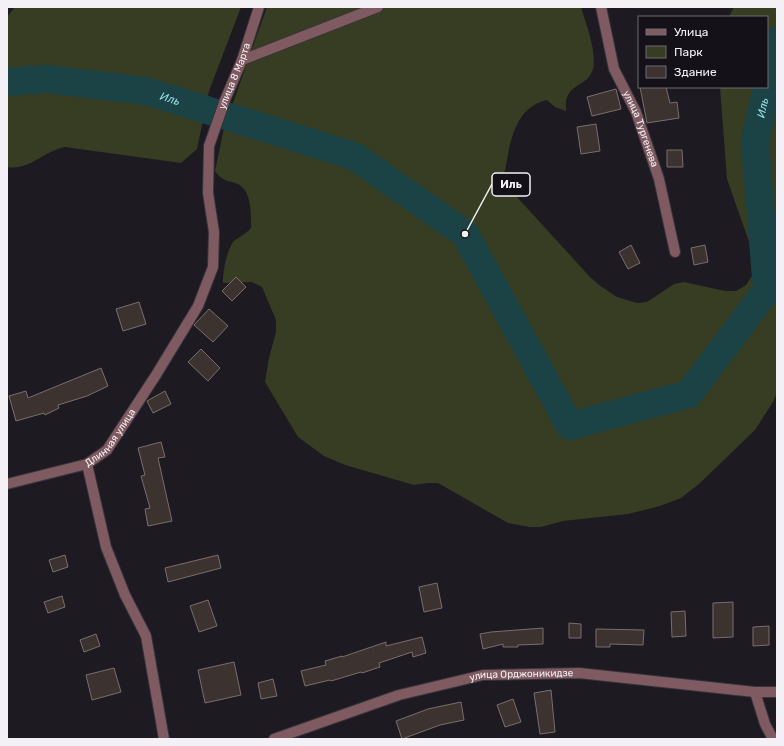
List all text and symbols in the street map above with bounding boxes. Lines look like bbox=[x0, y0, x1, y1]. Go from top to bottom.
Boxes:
legend bbox=[638, 16, 768, 88]
text: Улица bbox=[674, 25, 708, 39]
street label: улица 8 Марта bbox=[216, 42, 253, 111]
text: Парк bbox=[674, 45, 703, 59]
text: Здание bbox=[674, 65, 717, 79]
water label: Иль bbox=[158, 89, 182, 108]
street label: улица Тургенева bbox=[620, 89, 660, 169]
water label: Иль bbox=[754, 96, 771, 119]
callout: Иль bbox=[492, 173, 530, 196]
text: Иль bbox=[500, 178, 522, 191]
street label: Длинная улица bbox=[83, 407, 138, 470]
street label: улица Орджоникидзе bbox=[468, 667, 574, 684]

